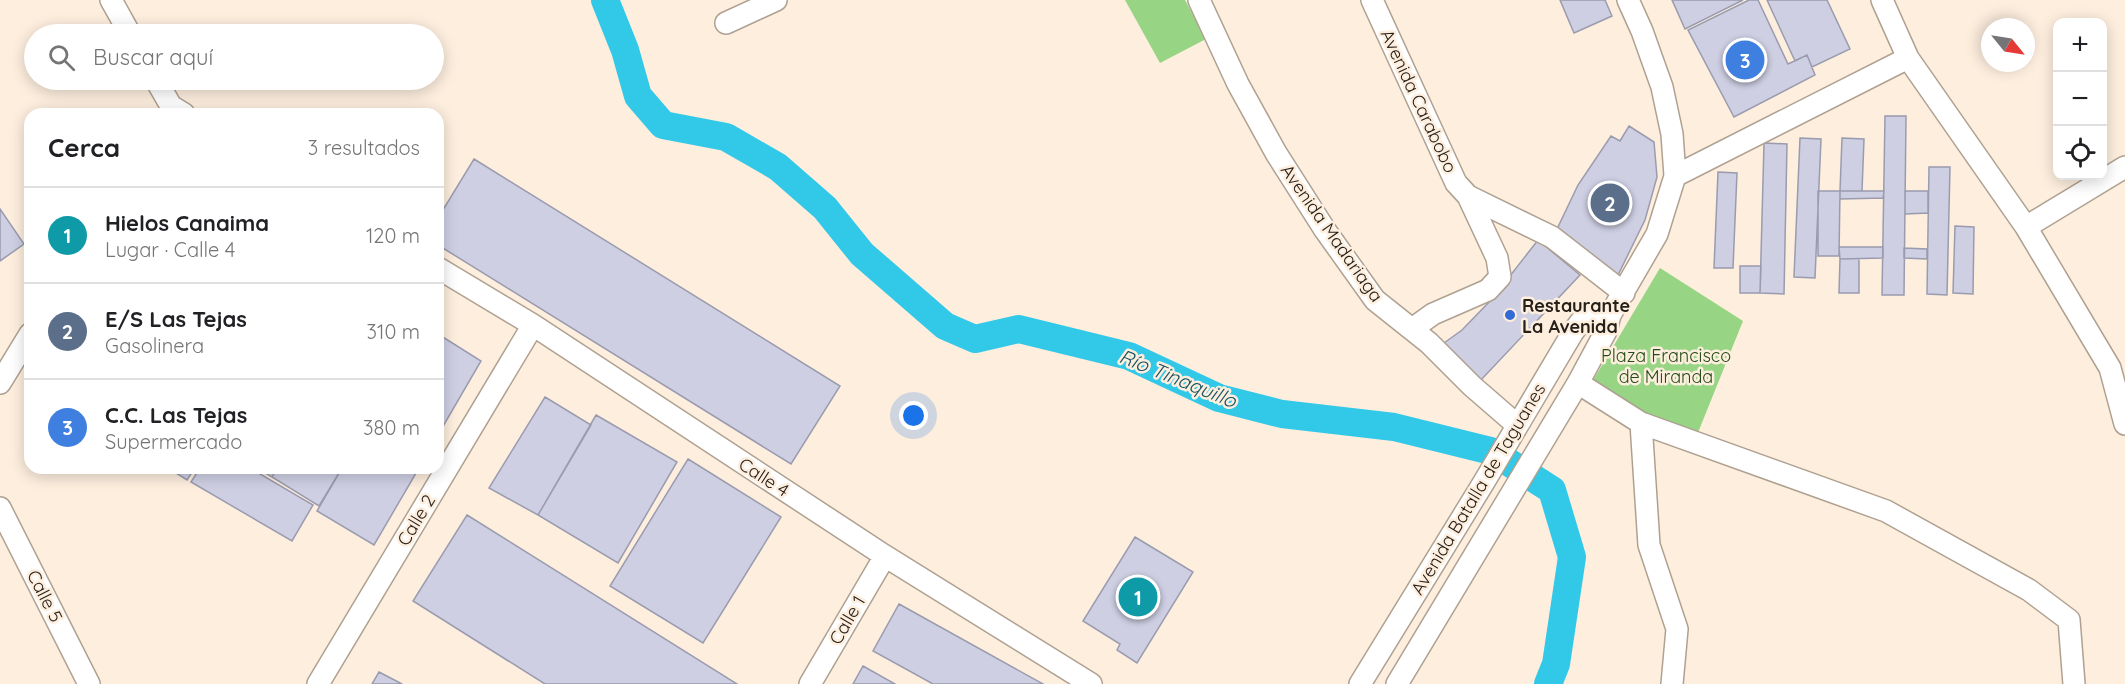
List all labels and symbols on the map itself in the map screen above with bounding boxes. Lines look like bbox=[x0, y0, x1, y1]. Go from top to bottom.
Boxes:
north arrow bbox=[1981, 18, 2035, 72]
street label: Avenida Carabobo bbox=[1376, 26, 1462, 176]
pin: 3 bbox=[1726, 38, 1764, 82]
street label: Avenida Madariaga bbox=[1276, 160, 1388, 306]
pin: 2 bbox=[1590, 180, 1630, 226]
place label: Restaurante La Avenida bbox=[1522, 294, 1630, 338]
marker: Restaurante La Avenida bbox=[1503, 308, 1517, 322]
water label: Río Tinaquillo bbox=[1116, 343, 1241, 413]
park label: Plaza Francisco de Miranda bbox=[1601, 344, 1731, 388]
street label: Avenida Batalla de Taguanes bbox=[1406, 379, 1550, 599]
your location bbox=[899, 401, 928, 430]
street label: Calle 4 bbox=[735, 452, 793, 502]
street label: Calle 2 bbox=[392, 490, 440, 550]
street label: Calle 5 bbox=[22, 566, 68, 626]
pin: 1 bbox=[1118, 574, 1158, 620]
street label: Calle 1 bbox=[824, 592, 870, 648]

